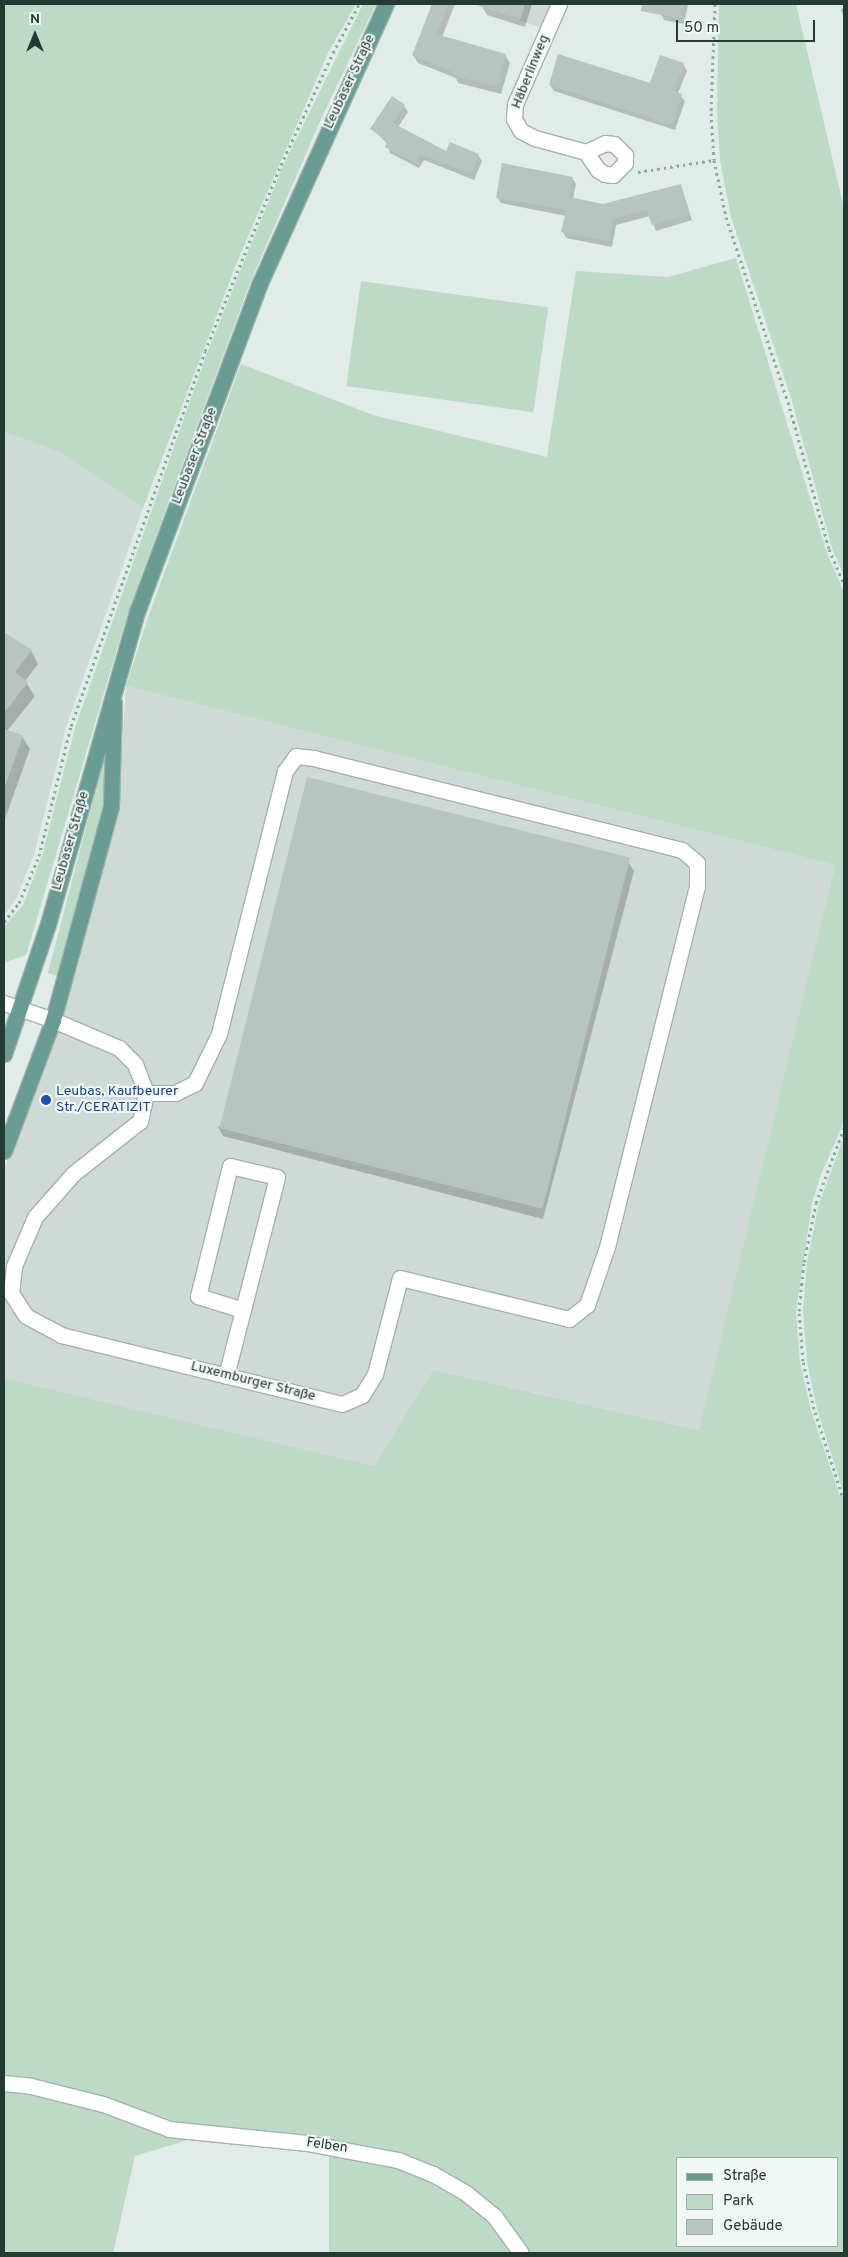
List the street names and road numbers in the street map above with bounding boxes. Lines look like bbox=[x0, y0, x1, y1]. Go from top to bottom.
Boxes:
street label: Leubaser Straße bbox=[321, 32, 379, 132]
street label: Häberlinweg bbox=[509, 33, 553, 111]
street label: Leubaser Straße bbox=[169, 405, 221, 507]
street label: Leubaser Straße bbox=[49, 790, 93, 892]
street label: Luxemburger Straße bbox=[189, 1358, 317, 1406]
street label: Felben bbox=[305, 2135, 349, 2157]

